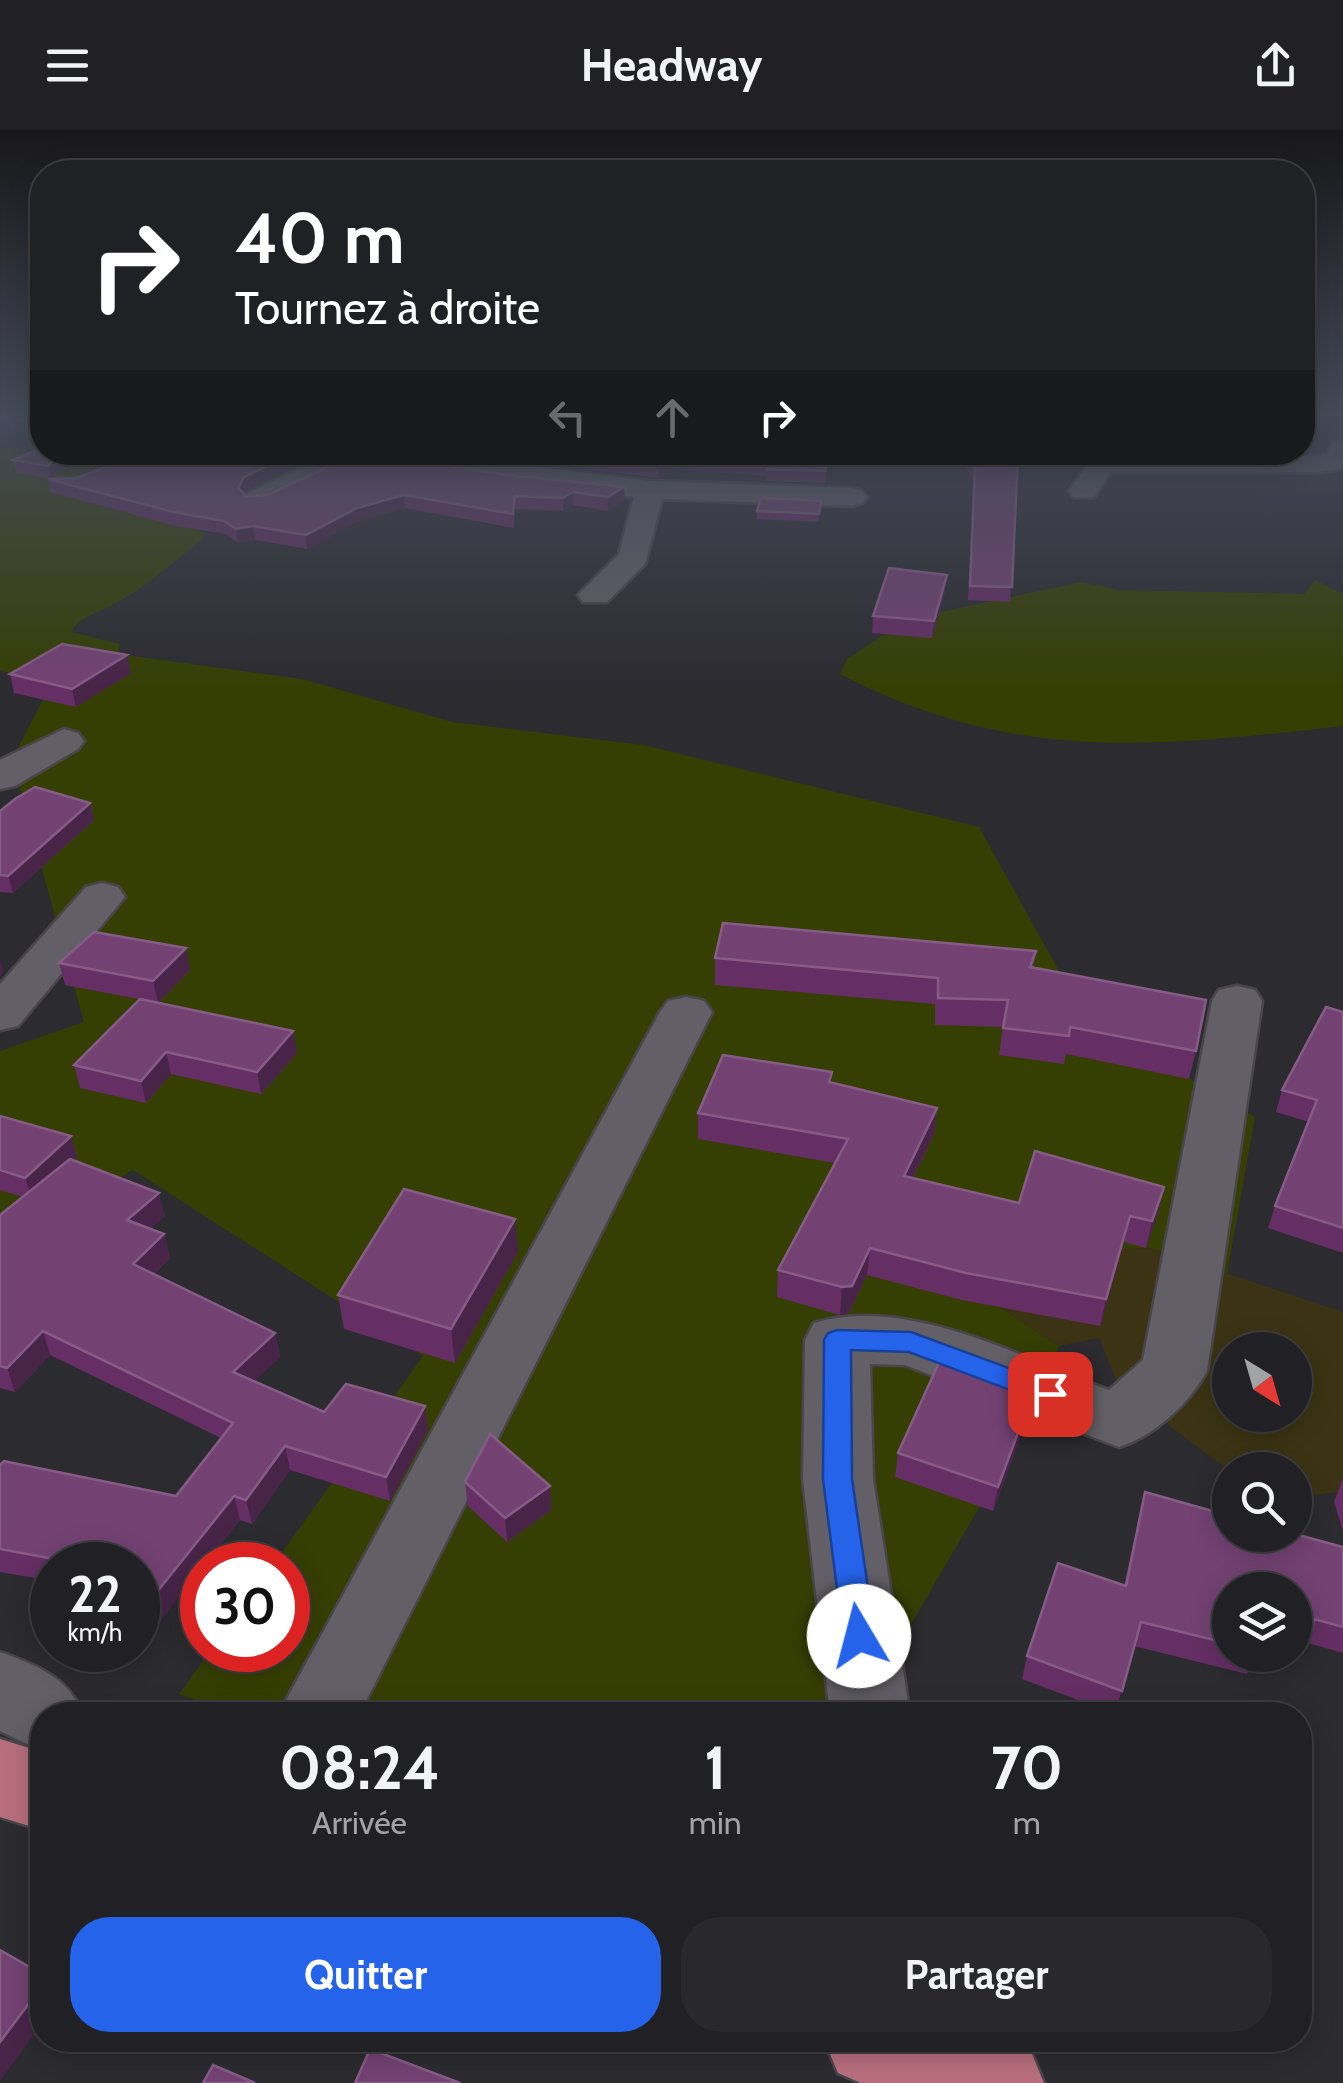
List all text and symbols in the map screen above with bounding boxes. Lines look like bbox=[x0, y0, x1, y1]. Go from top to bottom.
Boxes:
icon: menu bbox=[40, 38, 95, 93]
text: Headway bbox=[581, 38, 762, 92]
icon: share bbox=[1248, 38, 1303, 93]
text: 40 m bbox=[235, 195, 404, 281]
icon: right bbox=[70, 200, 200, 330]
text: Tournez à droite bbox=[235, 281, 540, 335]
icon: left bbox=[540, 390, 595, 445]
icon: ahead bbox=[645, 390, 700, 445]
icon: right bbox=[750, 390, 805, 445]
north arrow bbox=[1212, 1332, 1312, 1432]
map controls bbox=[1212, 1332, 1312, 1672]
pin bbox=[1008, 1352, 1093, 1437]
icon: arrive bbox=[1023, 1367, 1078, 1422]
button: search bbox=[1212, 1452, 1312, 1552]
speed limit sign: 30 bbox=[180, 1542, 310, 1672]
text: 22 bbox=[69, 1564, 121, 1625]
button: layers bbox=[1212, 1572, 1312, 1672]
position arrow bbox=[807, 1584, 911, 1688]
text: km/h bbox=[68, 1617, 122, 1647]
text: 08:24 bbox=[279, 1731, 440, 1804]
text: 1 bbox=[704, 1731, 726, 1804]
text: 70 bbox=[991, 1731, 1063, 1804]
text: Arrivée bbox=[312, 1803, 407, 1842]
text: min bbox=[689, 1803, 742, 1842]
text: m bbox=[1013, 1803, 1041, 1842]
button: Quitter bbox=[70, 1917, 661, 2032]
button: Partager bbox=[681, 1917, 1272, 2032]

